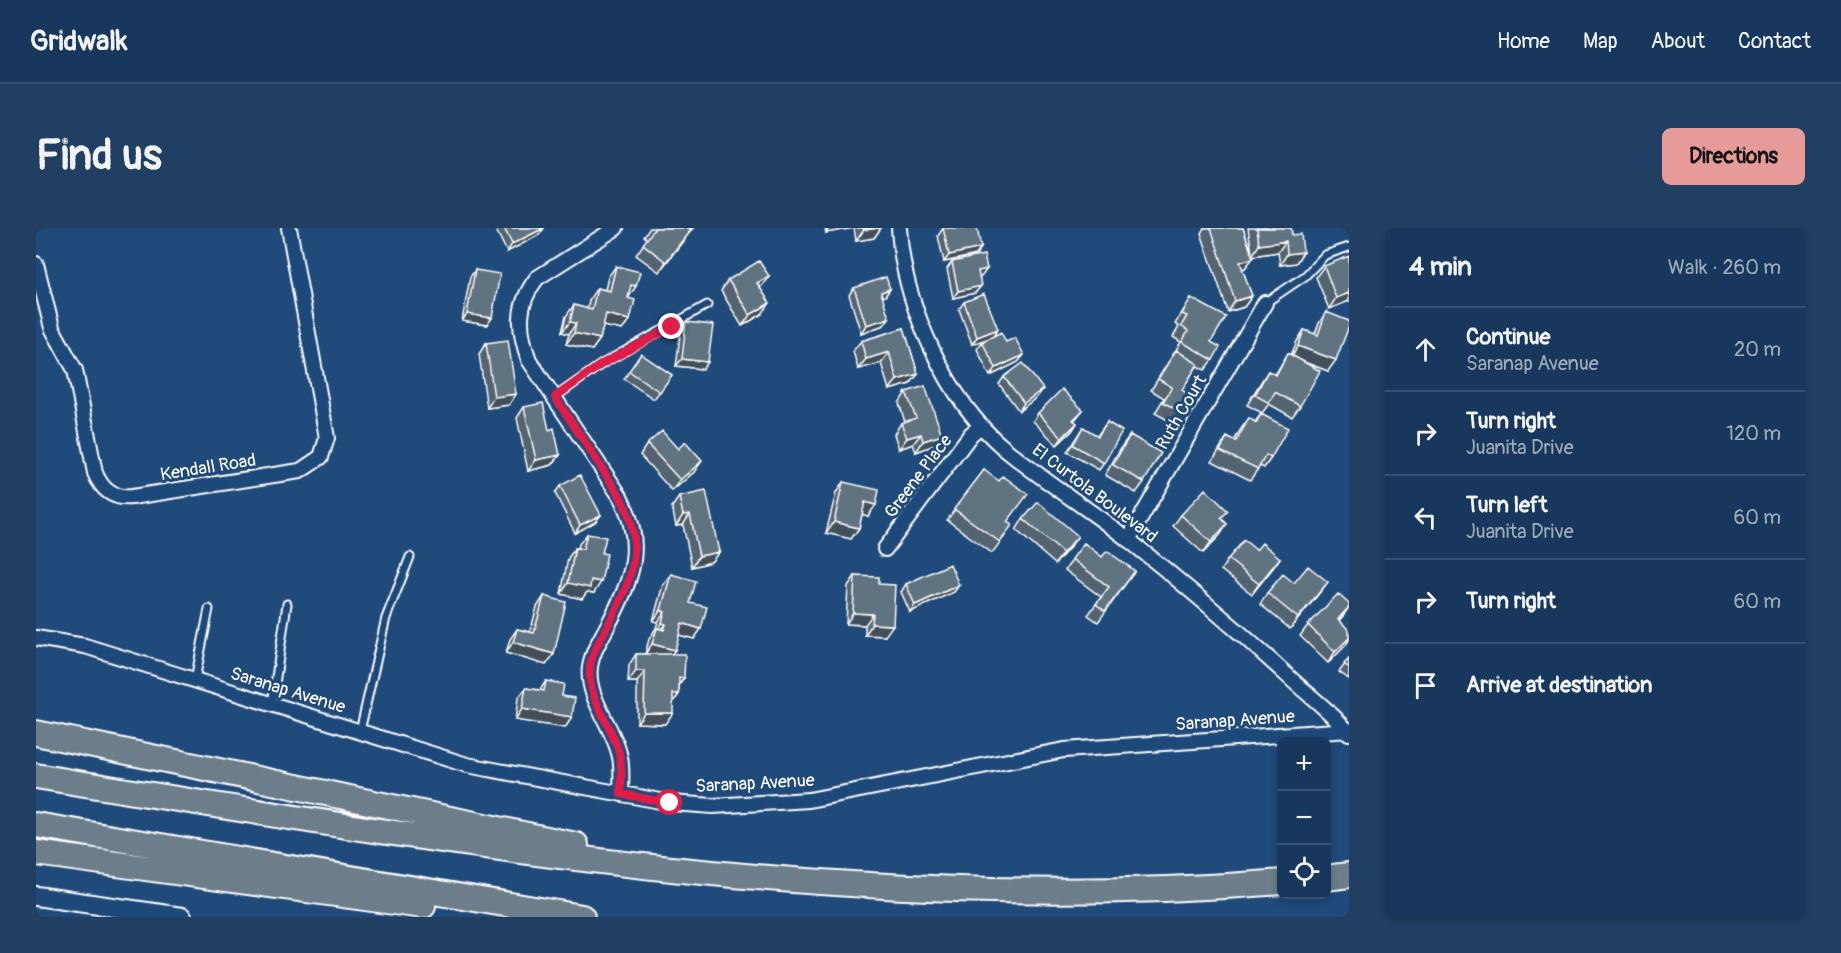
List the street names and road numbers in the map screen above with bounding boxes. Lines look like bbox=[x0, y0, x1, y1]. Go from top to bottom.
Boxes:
street label: Ruth Court bbox=[1151, 370, 1212, 454]
street label: Greene Place bbox=[879, 430, 957, 523]
street label: El Curtola Boulevard bbox=[1027, 439, 1162, 548]
street label: Kendall Road bbox=[159, 449, 258, 486]
street label: Saranap Avenue bbox=[227, 662, 348, 719]
street label: Saranap Avenue bbox=[1175, 705, 1296, 736]
street label: Saranap Avenue bbox=[695, 769, 815, 798]

